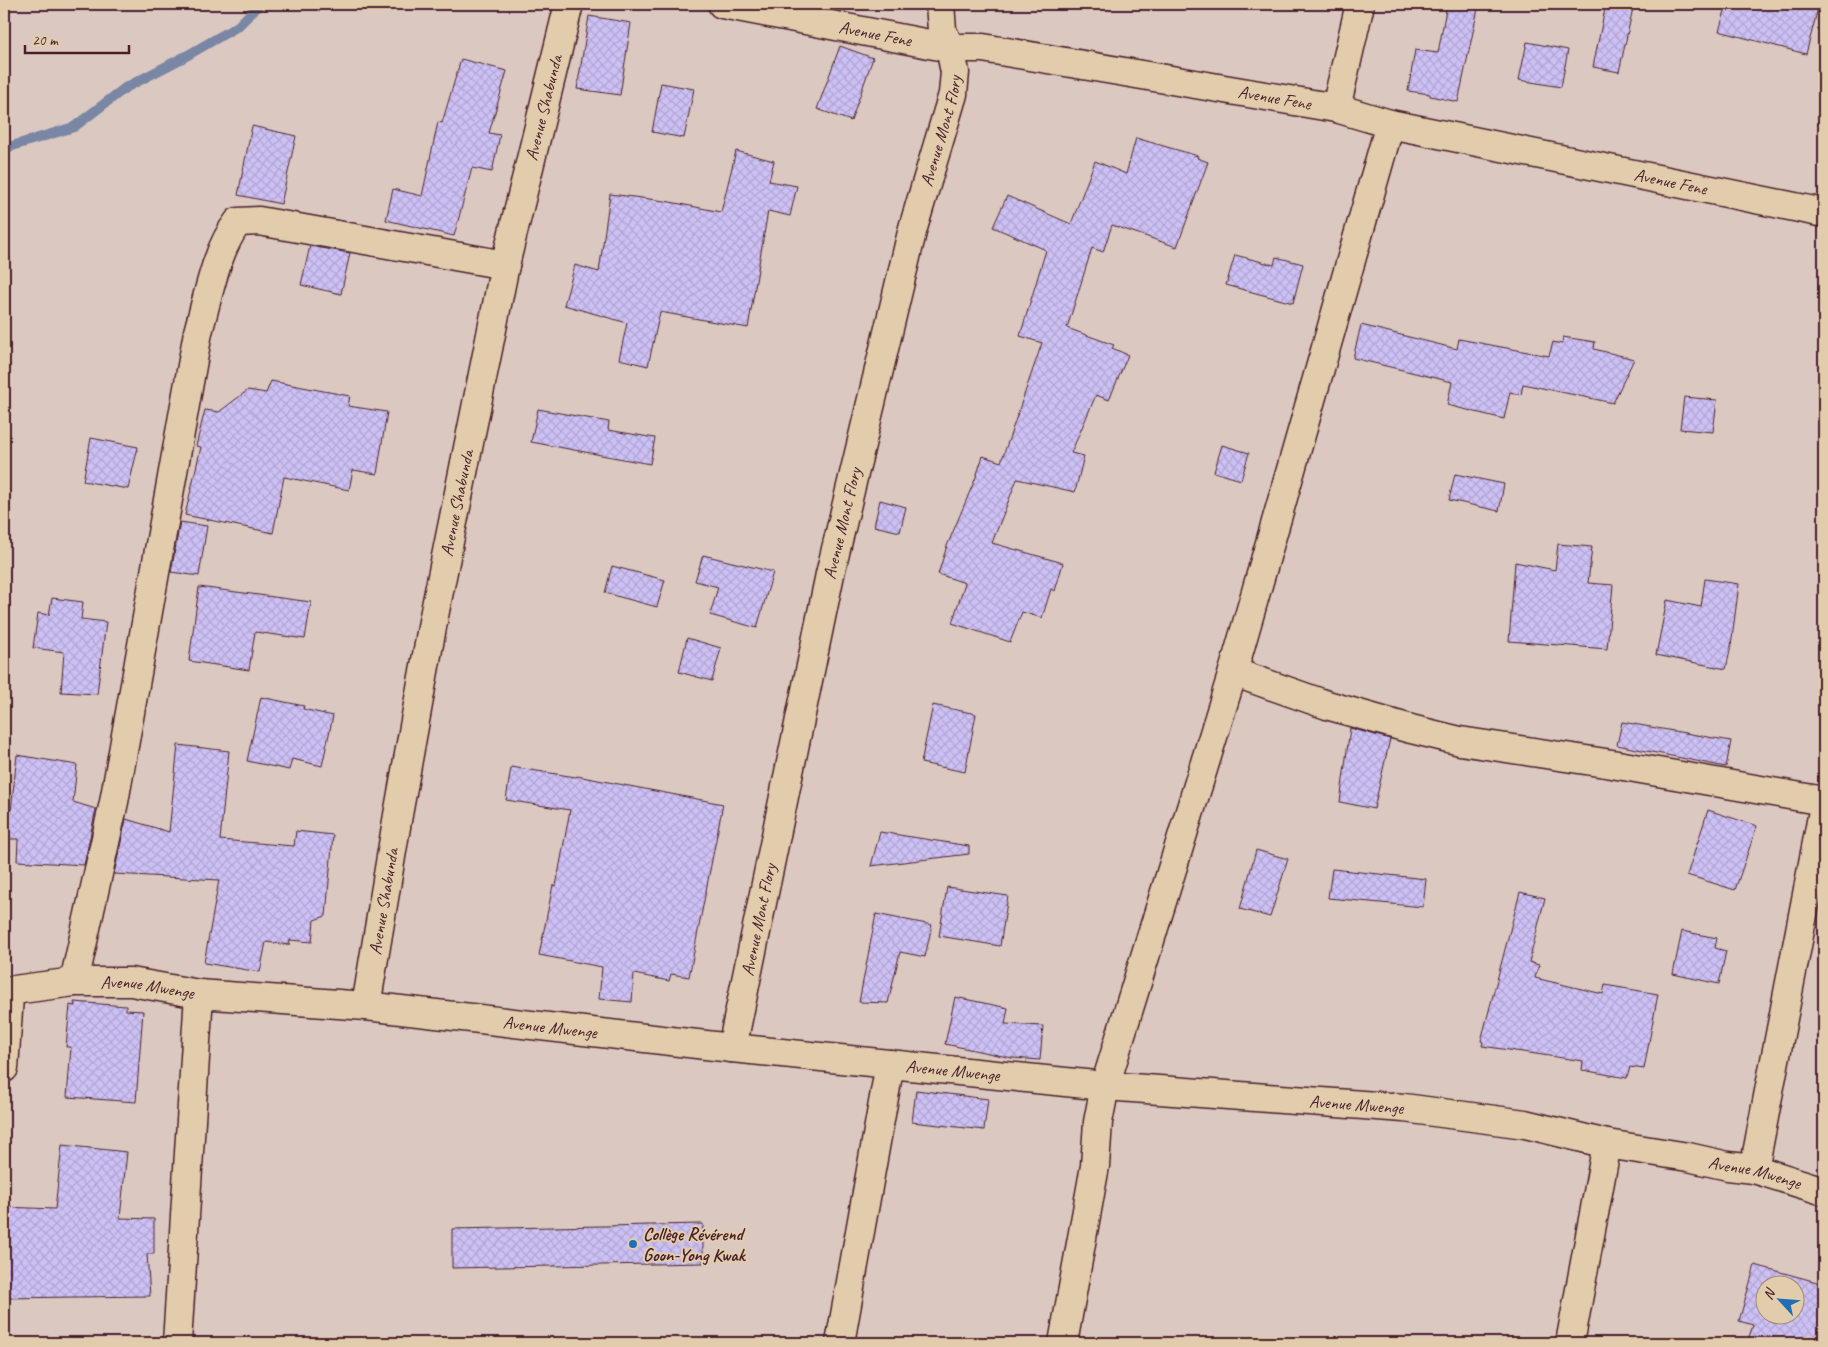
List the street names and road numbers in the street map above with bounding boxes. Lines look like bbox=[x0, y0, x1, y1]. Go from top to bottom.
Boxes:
street label: Avenue Fene bbox=[837, 16, 914, 52]
street label: Avenue Shabunda bbox=[520, 51, 567, 163]
street label: Avenue Mont Flory bbox=[915, 73, 966, 189]
street label: Avenue Fene bbox=[1237, 81, 1314, 115]
street label: Avenue Fene bbox=[1632, 163, 1710, 200]
street label: Avenue Shabunda bbox=[435, 447, 479, 558]
street label: Avenue Mont Flory bbox=[818, 464, 867, 581]
street label: Avenue Shabunda bbox=[364, 845, 404, 956]
street label: Avenue Mont Flory bbox=[736, 860, 781, 978]
street label: Avenue Mwenge bbox=[101, 971, 197, 1004]
street label: Avenue Mwenge bbox=[502, 1011, 599, 1044]
street label: Avenue Mwenge bbox=[905, 1055, 1002, 1086]
street label: Avenue Mwenge bbox=[1308, 1090, 1405, 1119]
street label: Avenue Mwenge bbox=[1706, 1151, 1805, 1194]

